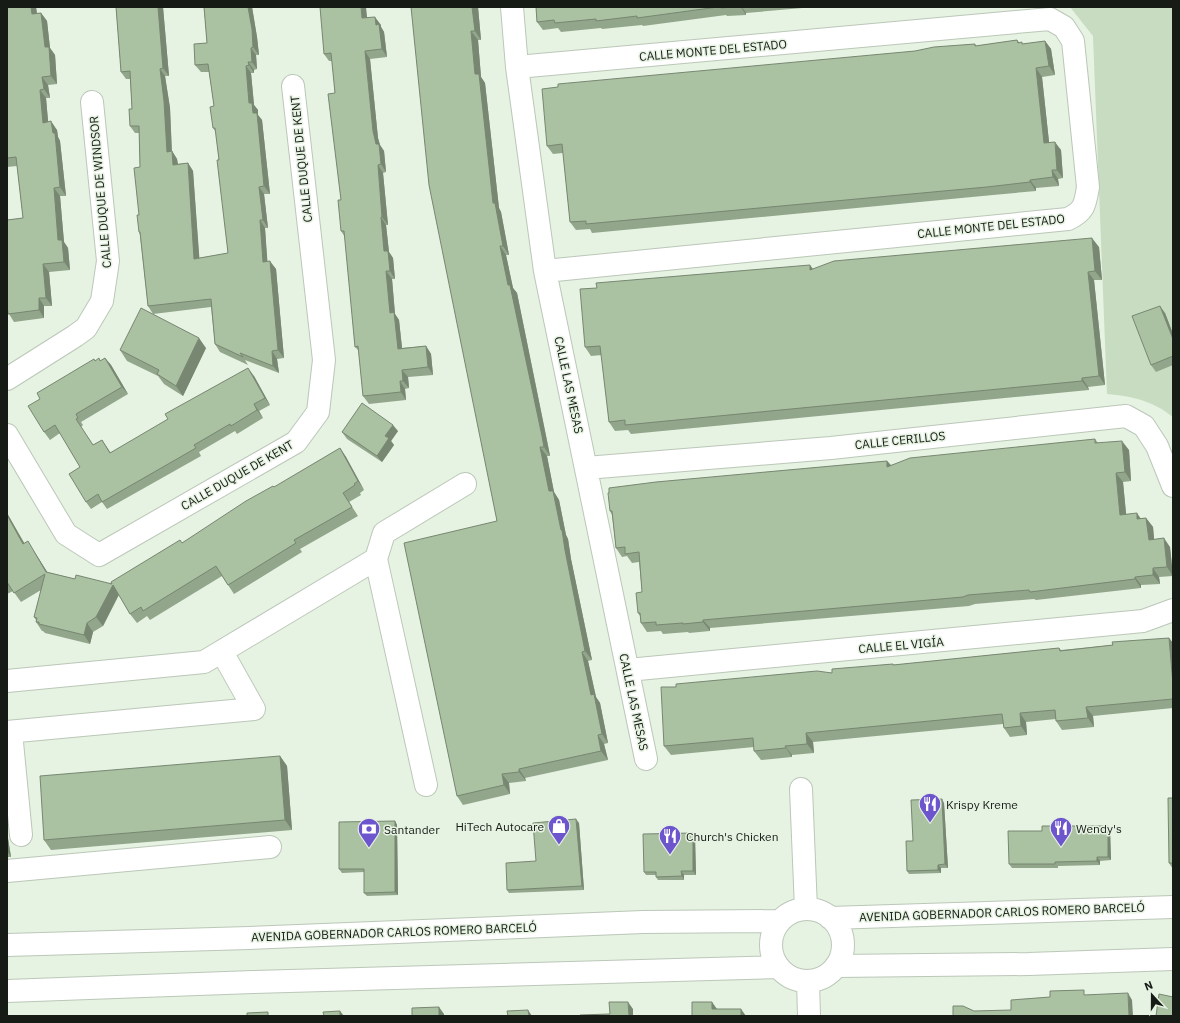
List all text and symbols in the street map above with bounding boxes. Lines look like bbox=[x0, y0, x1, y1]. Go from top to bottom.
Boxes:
street label: CALLE MONTE DEL ESTADO bbox=[638, 36, 788, 64]
street label: CALLE DUQUE DE KENT bbox=[287, 95, 315, 223]
street label: CALLE DUQUE DE WINDSOR bbox=[86, 115, 114, 269]
street label: CALLE MONTE DEL ESTADO bbox=[916, 211, 1066, 241]
street label: CALLE LAS MESAS bbox=[551, 335, 587, 435]
street label: CALLE CERILLOS bbox=[854, 428, 946, 452]
street label: CALLE DUQUE DE KENT bbox=[178, 437, 296, 513]
street label: CALLE EL VIGÍA bbox=[858, 634, 945, 656]
street label: CALLE LAS MESAS bbox=[616, 652, 652, 752]
restaurant icon: Krispy Kreme bbox=[917, 791, 943, 824]
place label: Krispy Kreme bbox=[946, 797, 1018, 812]
shop icon: HiTech Autocare bbox=[546, 813, 572, 846]
restaurant icon: Wendy's bbox=[1048, 815, 1074, 848]
bank icon: Santander bbox=[356, 816, 382, 849]
place label: HiTech Autocare bbox=[455, 819, 544, 834]
place label: Wendy's bbox=[1076, 821, 1122, 836]
place label: Santander bbox=[384, 822, 440, 837]
restaurant icon: Church's Chicken bbox=[657, 823, 683, 856]
place label: Church's Chicken bbox=[686, 829, 779, 844]
street label: AVENIDA GOBERNADOR CARLOS ROMERO BARCELÓ bbox=[859, 900, 1145, 924]
street label: AVENIDA GOBERNADOR CARLOS ROMERO BARCELÓ bbox=[251, 920, 537, 944]
north arrow bbox=[1132, 975, 1172, 1015]
text: N bbox=[1142, 978, 1155, 994]

